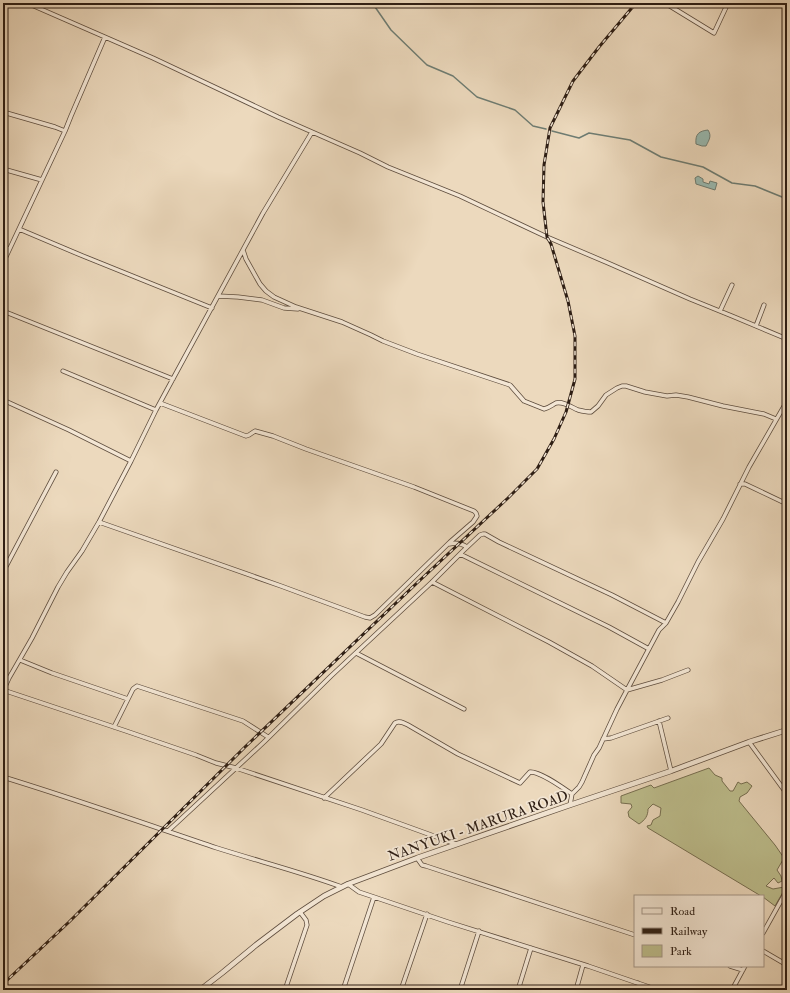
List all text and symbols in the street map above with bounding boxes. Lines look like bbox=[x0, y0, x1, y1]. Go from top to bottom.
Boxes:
street label: NANYUKI - MARURA ROAD bbox=[386, 787, 570, 865]
legend bbox=[634, 895, 764, 967]
text: Road bbox=[670, 904, 695, 919]
text: Railway bbox=[670, 924, 708, 939]
text: Park bbox=[670, 944, 692, 959]

